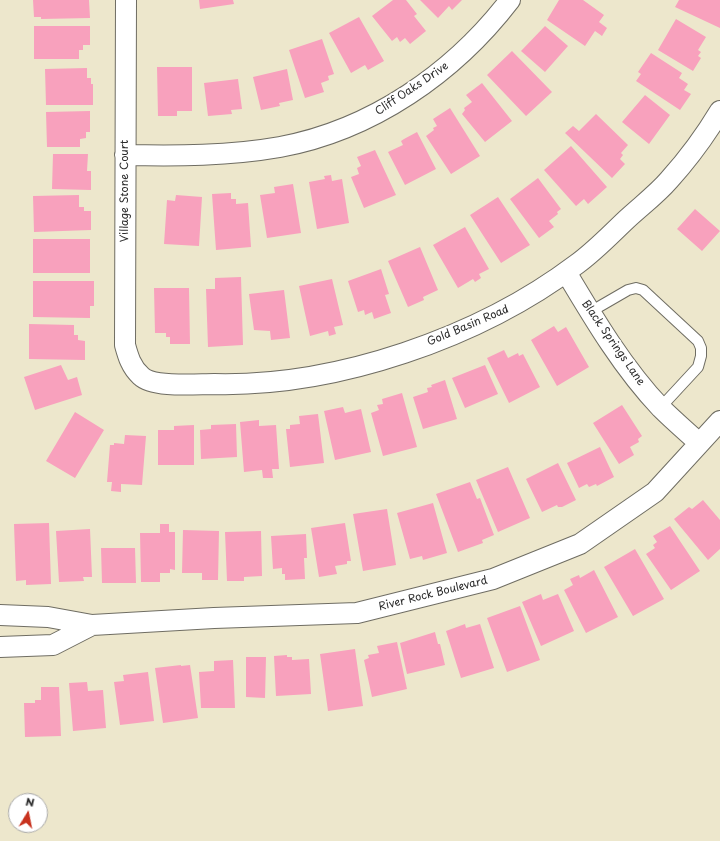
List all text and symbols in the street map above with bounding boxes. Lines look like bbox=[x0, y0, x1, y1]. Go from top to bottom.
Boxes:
street label: Cliff Oaks Drive bbox=[373, 60, 451, 118]
street label: Village Stone Court bbox=[118, 140, 132, 242]
street label: Black Springs Lane bbox=[579, 298, 647, 388]
street label: Gold Basin Road bbox=[425, 303, 511, 349]
street label: River Rock Boulevard bbox=[377, 574, 489, 614]
north arrow bbox=[8, 793, 48, 833]
text: N bbox=[24, 793, 36, 811]

